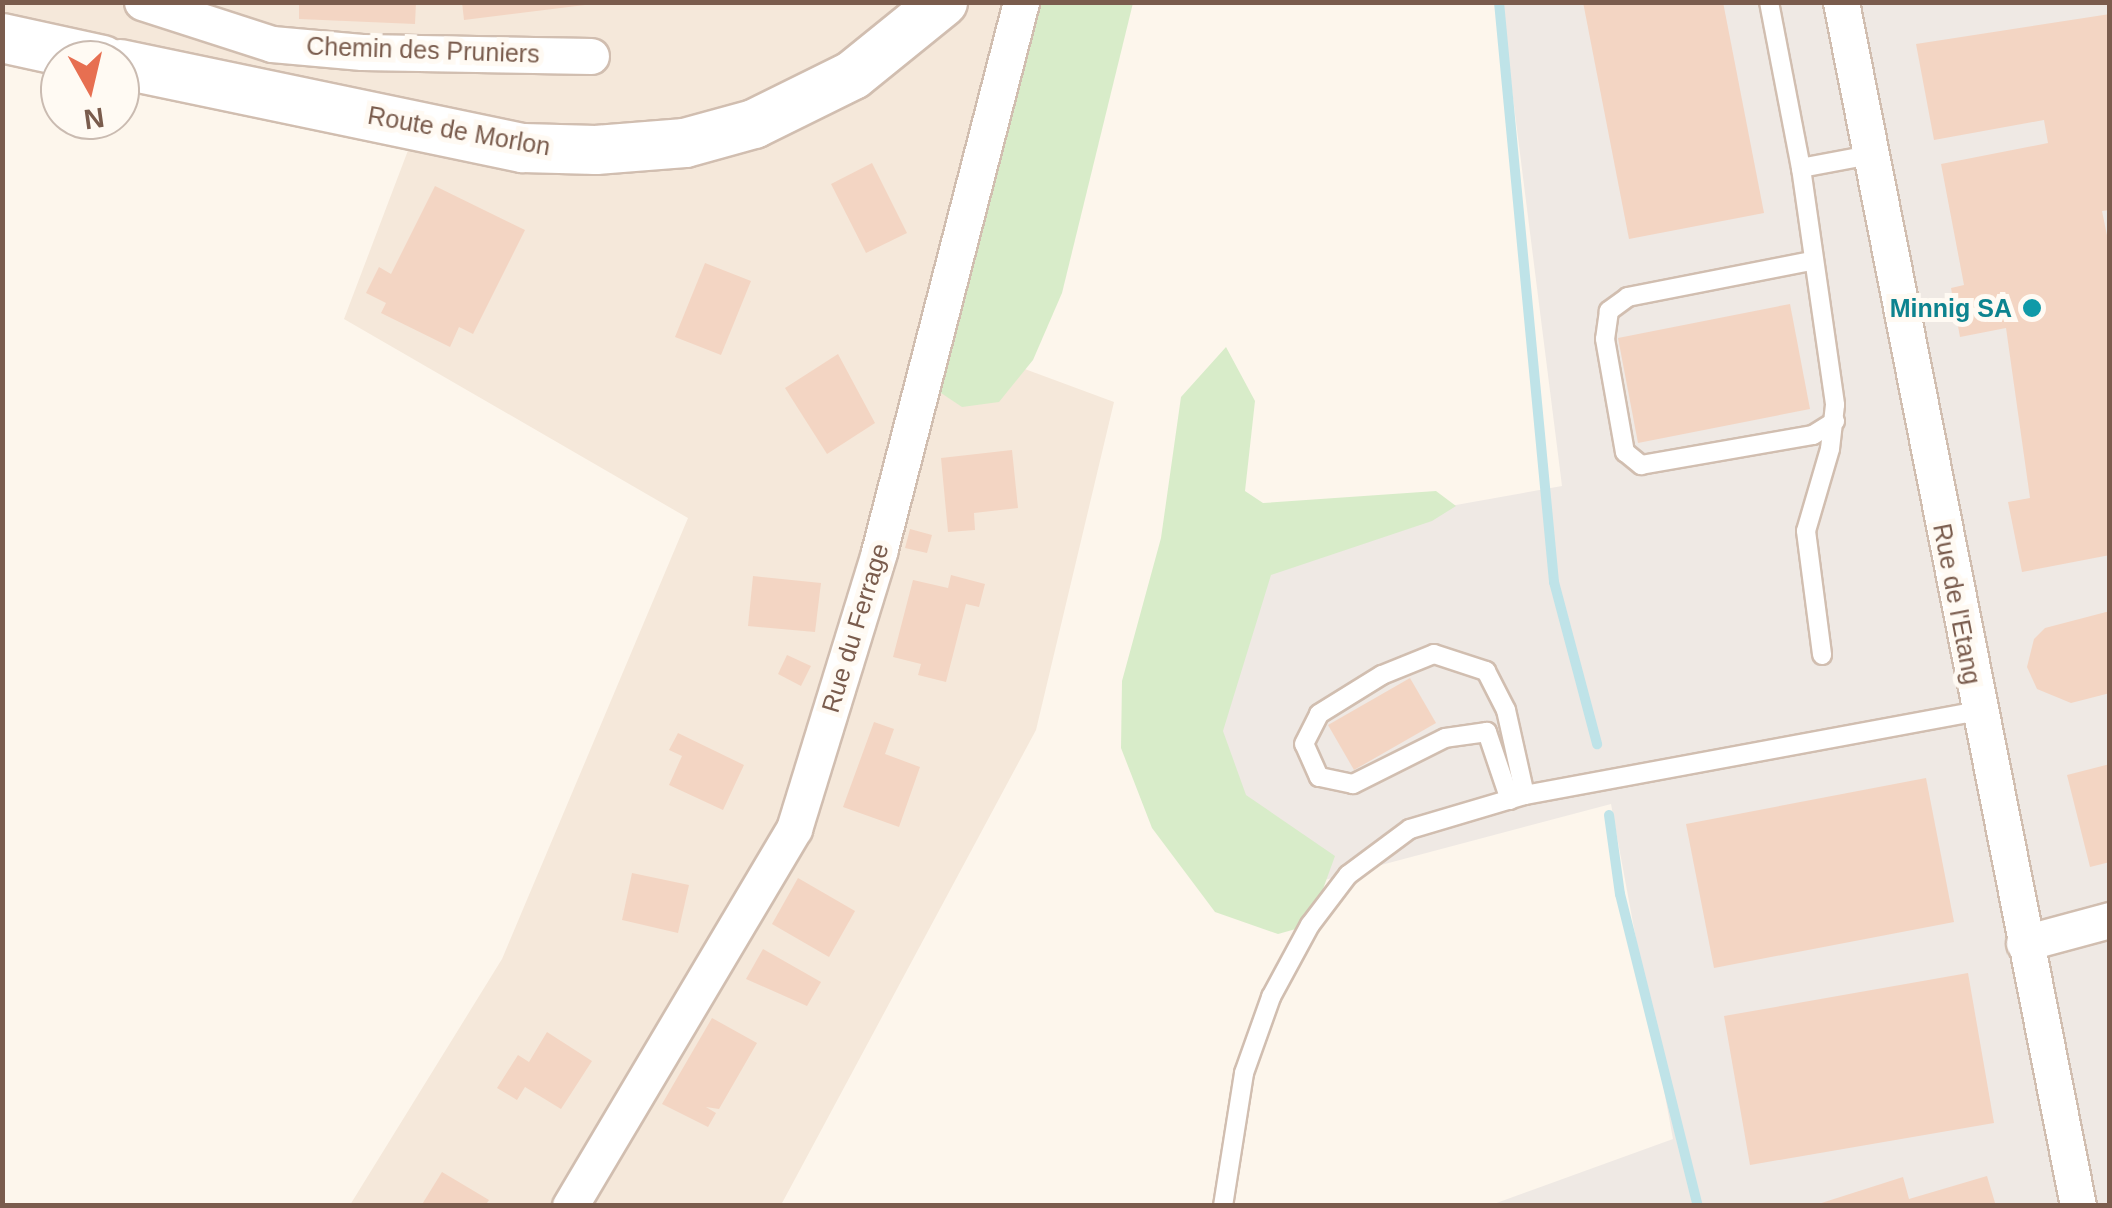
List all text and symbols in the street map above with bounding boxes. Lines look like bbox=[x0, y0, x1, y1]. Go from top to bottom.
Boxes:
street label: Chemin des Pruniers bbox=[306, 31, 540, 69]
north arrow bbox=[40, 40, 140, 140]
street label: Route de Morlon bbox=[365, 100, 553, 162]
text: N bbox=[82, 101, 106, 135]
place label: Minnig SA bbox=[1890, 293, 2012, 323]
marker: Minnig SA bbox=[2021, 297, 2043, 319]
street label: Rue de l'Etang bbox=[1927, 521, 1987, 687]
street label: Rue du Ferrage bbox=[815, 540, 895, 716]

